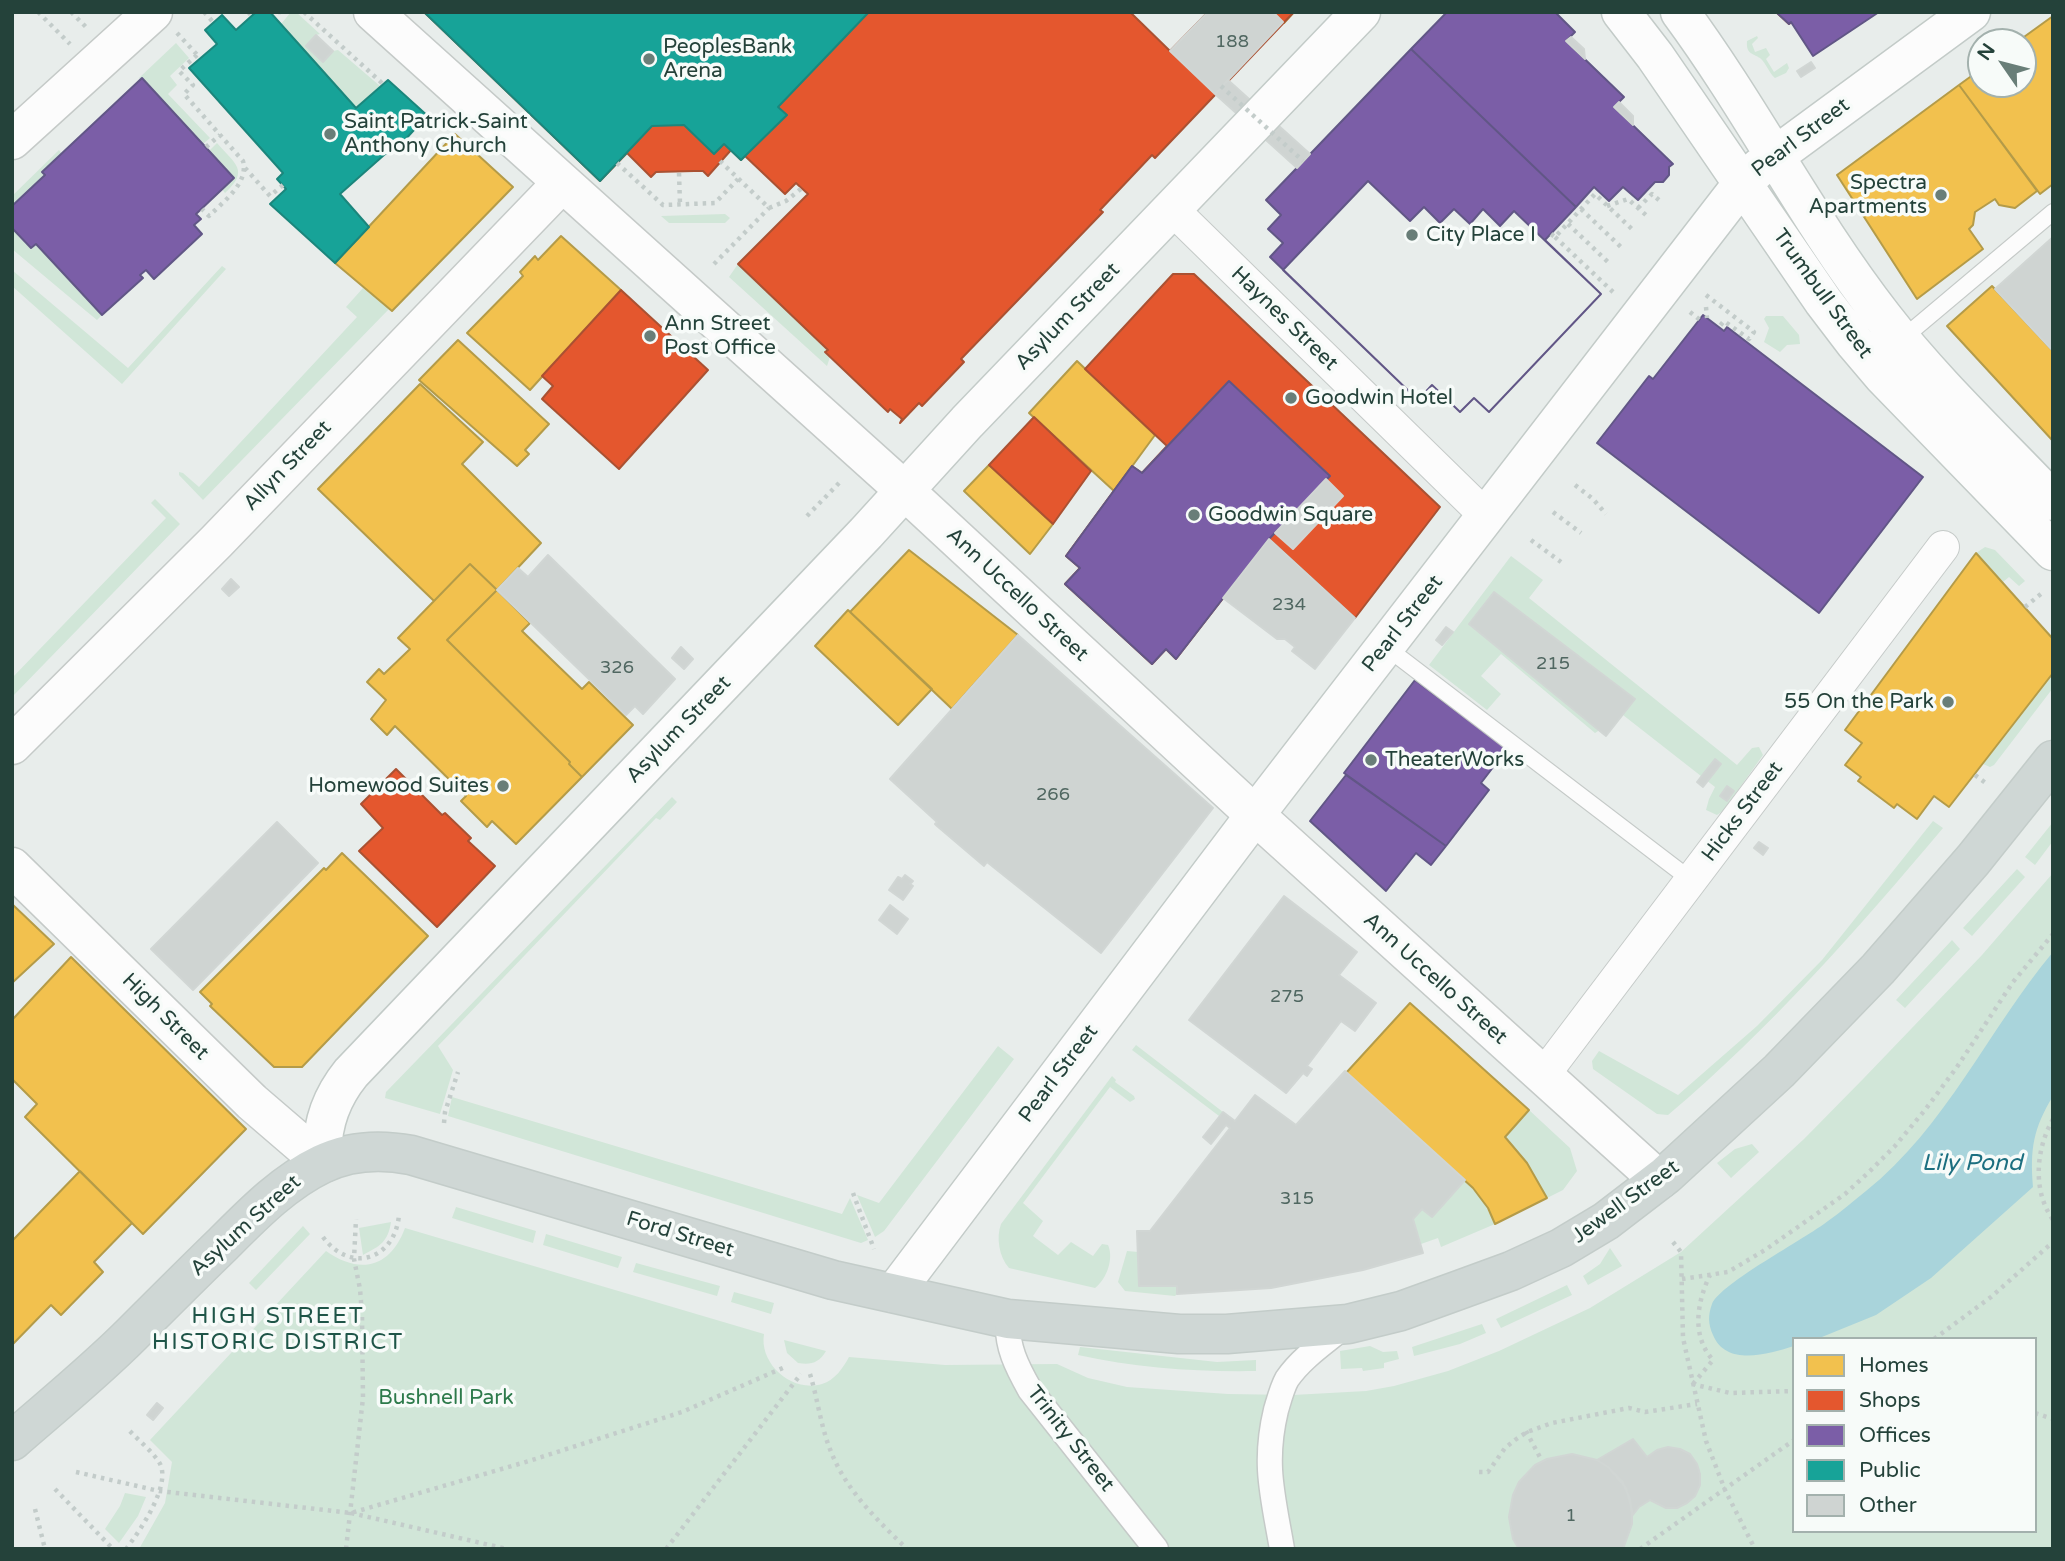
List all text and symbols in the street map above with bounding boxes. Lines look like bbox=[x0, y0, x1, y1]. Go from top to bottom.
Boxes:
north arrow bbox=[1967, 28, 2037, 98]
house number: 188 bbox=[1215, 31, 1249, 53]
place label: PeoplesBank Arena bbox=[663, 34, 792, 84]
text: N bbox=[1973, 40, 2000, 65]
marker: PeoplesBank Arena bbox=[641, 51, 657, 67]
street label: Pearl Street bbox=[1747, 93, 1855, 183]
place label: Saint Patrick-Saint Anthony Church bbox=[344, 109, 528, 159]
marker: Saint Patrick-Saint Anthony Church bbox=[322, 126, 338, 142]
place label: Spectra Apartments bbox=[1809, 170, 1927, 220]
marker: Spectra Apartments bbox=[1933, 187, 1949, 203]
place label: City Place I bbox=[1426, 222, 1536, 248]
street label: Trumbull Street bbox=[1767, 224, 1877, 364]
marker: City Place I bbox=[1404, 227, 1420, 243]
street label: Asylum Street bbox=[1010, 258, 1126, 376]
street label: Haynes Street bbox=[1225, 262, 1343, 376]
place label: Ann Street Post Office bbox=[664, 311, 776, 361]
marker: Ann Street Post Office bbox=[642, 328, 658, 344]
place label: Goodwin Hotel bbox=[1305, 385, 1453, 411]
marker: Goodwin Hotel bbox=[1283, 390, 1299, 406]
street label: Allyn Street bbox=[239, 416, 337, 516]
place label: Goodwin Square bbox=[1208, 502, 1373, 528]
marker: Goodwin Square bbox=[1186, 507, 1202, 523]
street label: Ann Uccello Street bbox=[941, 523, 1093, 667]
street label: Pearl Street bbox=[1357, 570, 1449, 678]
house number: 234 bbox=[1272, 594, 1306, 616]
house number: 215 bbox=[1536, 653, 1570, 675]
house number: 326 bbox=[600, 657, 634, 679]
street label: Asylum Street bbox=[621, 671, 737, 789]
place label: 55 On the Park bbox=[1784, 689, 1934, 715]
marker: 55 On the Park bbox=[1940, 694, 1956, 710]
place label: TheaterWorks bbox=[1385, 747, 1524, 773]
marker: TheaterWorks bbox=[1363, 752, 1379, 768]
street label: Hicks Street bbox=[1697, 757, 1789, 867]
place label: Homewood Suites bbox=[308, 773, 489, 799]
marker: Homewood Suites bbox=[495, 778, 511, 794]
house number: 266 bbox=[1036, 784, 1070, 806]
street label: Ann Uccello Street bbox=[1358, 908, 1512, 1050]
street label: High Street bbox=[116, 968, 214, 1066]
house number: 275 bbox=[1270, 986, 1304, 1008]
street label: Pearl Street bbox=[1014, 1020, 1104, 1128]
water label: Lily Pond bbox=[1922, 1150, 2022, 1178]
street label: Jewell Street bbox=[1568, 1155, 1684, 1249]
street label: Asylum Street bbox=[186, 1170, 306, 1282]
house number: 315 bbox=[1280, 1188, 1314, 1210]
street label: Ford Street bbox=[623, 1207, 737, 1263]
district label: HIGH STREET HISTORIC DISTRICT bbox=[154, 1303, 402, 1357]
legend bbox=[1792, 1337, 2037, 1533]
text: Homes bbox=[1859, 1353, 1929, 1378]
street label: Trinity Street bbox=[1021, 1381, 1119, 1497]
park label: Bushnell Park bbox=[378, 1385, 514, 1411]
text: Shops bbox=[1859, 1388, 1921, 1413]
text: Offices bbox=[1859, 1423, 1931, 1448]
text: Public bbox=[1859, 1458, 1921, 1483]
text: Other bbox=[1859, 1493, 1917, 1518]
house number: 1 bbox=[1565, 1505, 1577, 1527]

